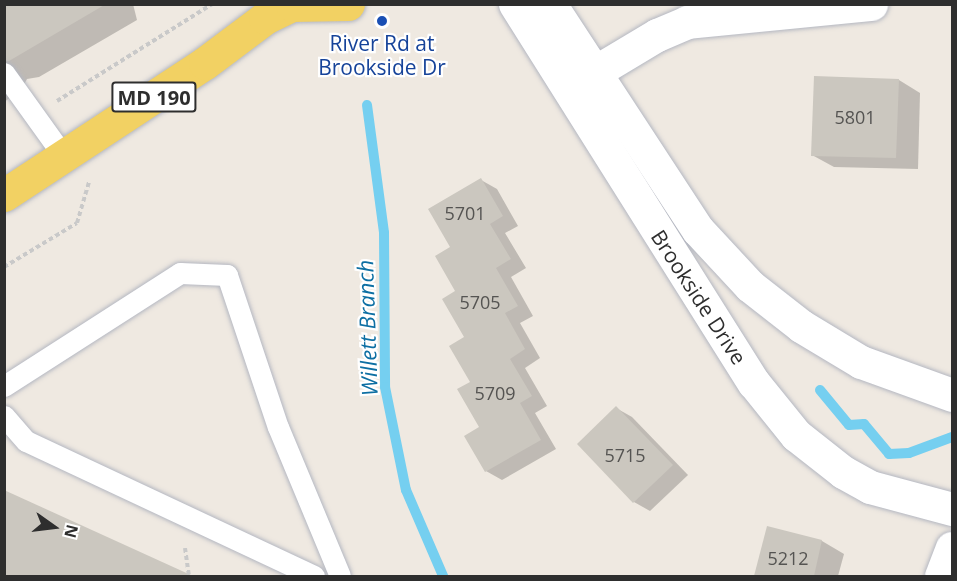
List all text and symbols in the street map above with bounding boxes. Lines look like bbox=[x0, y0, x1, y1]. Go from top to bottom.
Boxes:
marker: River Rd at Brookside Dr bbox=[375, 14, 389, 28]
place label: River Rd at Brookside Dr bbox=[318, 30, 446, 80]
road number: MD 190 bbox=[110, 80, 198, 114]
house number: 5801 bbox=[834, 106, 876, 128]
house number: 5701 bbox=[444, 202, 486, 224]
street label: Brookside Drive bbox=[646, 225, 752, 369]
water label: Willett Branch bbox=[351, 259, 383, 397]
house number: 5705 bbox=[459, 291, 501, 313]
house number: 5709 bbox=[474, 382, 516, 404]
house number: 5715 bbox=[604, 444, 646, 466]
north arrow bbox=[24, 497, 84, 557]
text: N bbox=[59, 522, 84, 540]
house number: 5212 bbox=[767, 547, 809, 569]

